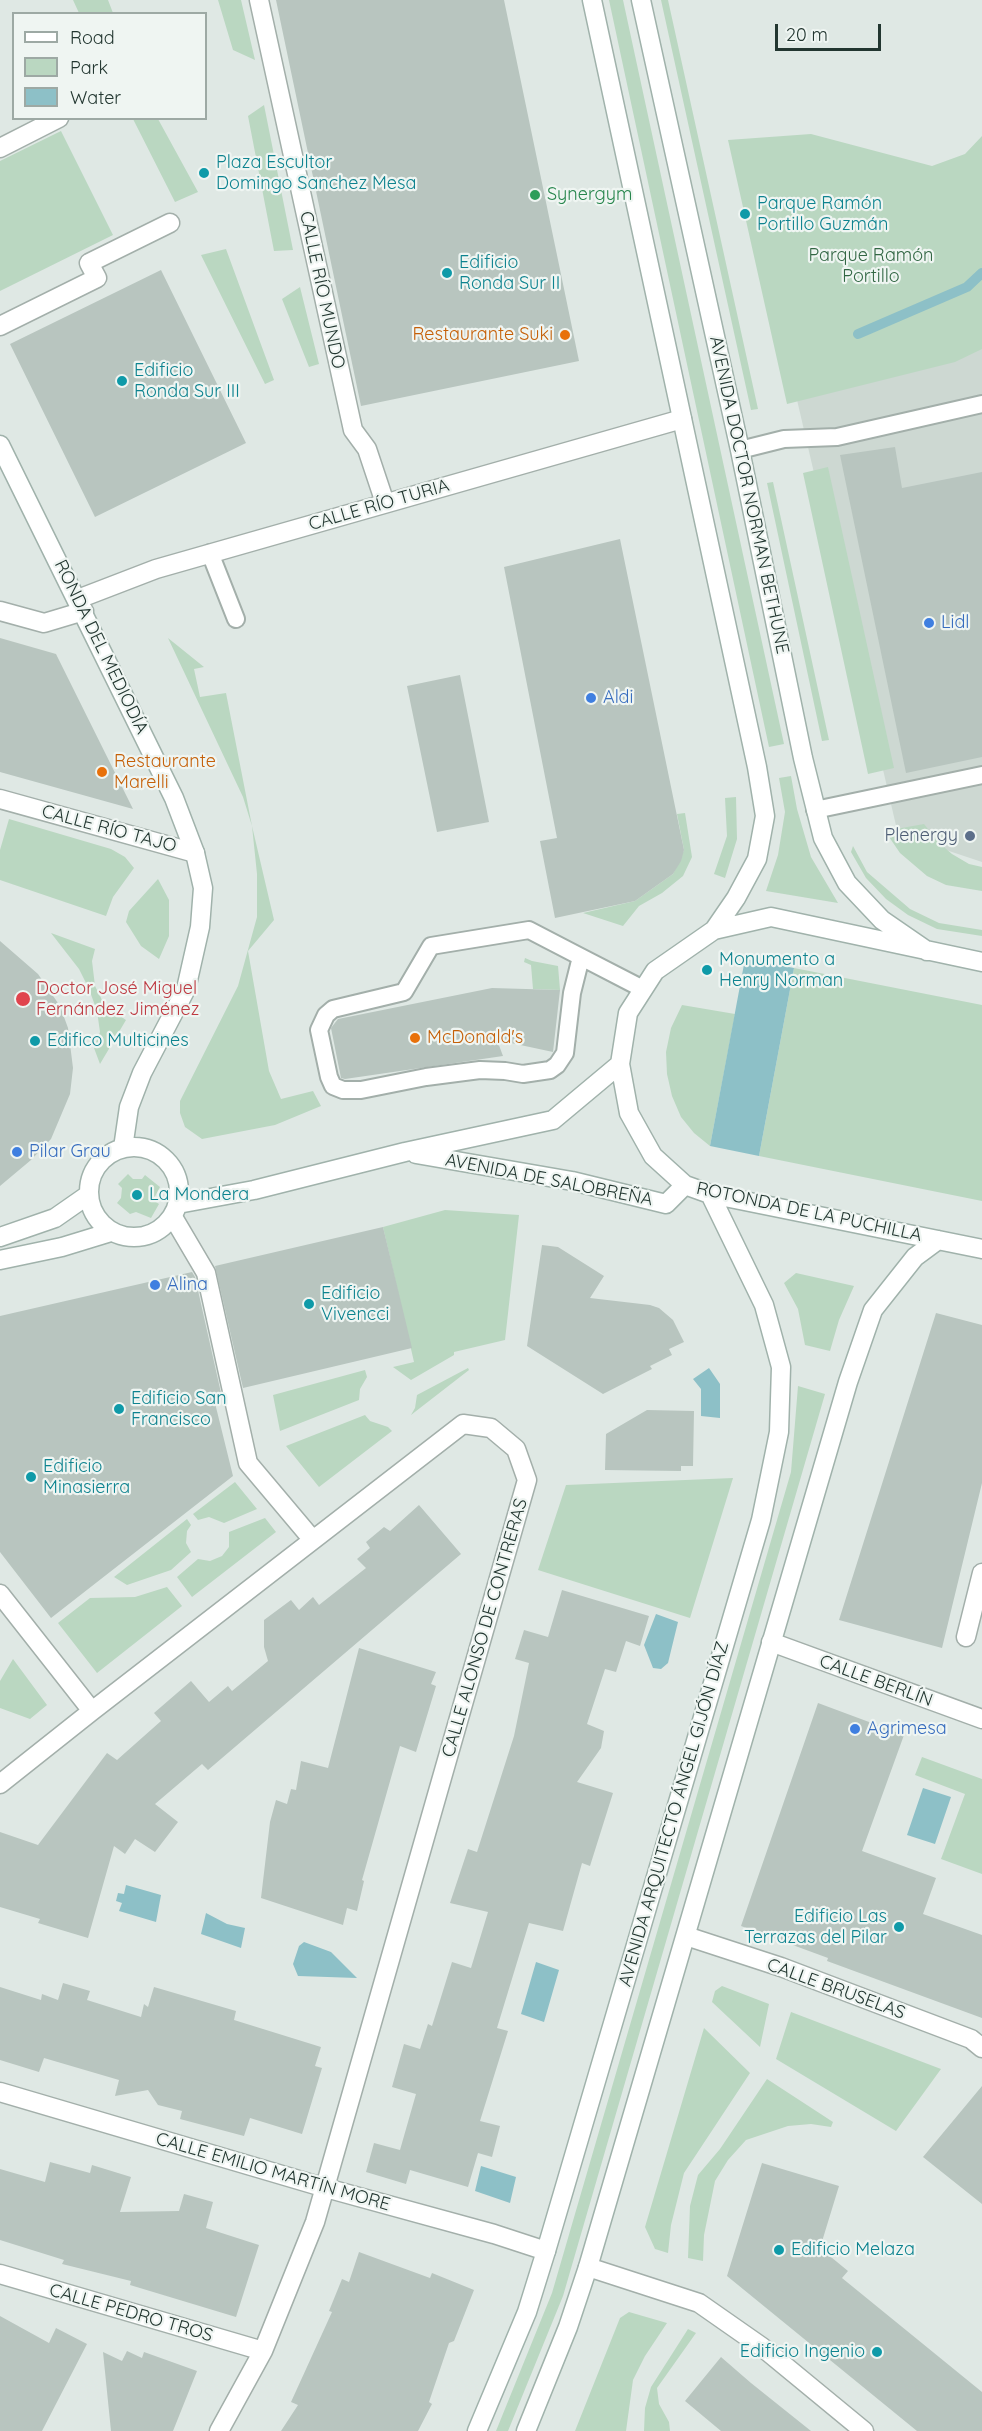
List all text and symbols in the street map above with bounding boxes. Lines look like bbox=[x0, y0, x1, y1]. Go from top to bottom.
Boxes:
legend bbox=[12, 12, 207, 120]
scale bar bbox=[778, 12, 884, 50]
text: 20 m bbox=[786, 23, 828, 46]
text: Road bbox=[70, 26, 115, 49]
text: Park bbox=[70, 56, 108, 79]
text: Water bbox=[70, 86, 121, 109]
place label: Plaza Escultor Domingo Sanchez Mesa bbox=[216, 152, 417, 195]
marker: Plaza Escultor Domingo Sanchez Mesa bbox=[197, 166, 211, 180]
place label: Synergym bbox=[547, 184, 632, 206]
marker: Synergym bbox=[528, 188, 542, 202]
place label: Parque Ramón Portillo Guzmán bbox=[757, 193, 888, 236]
marker: Parque Ramón Portillo Guzmán bbox=[738, 207, 752, 221]
street label: CALLE RÍO MUNDO bbox=[295, 209, 349, 371]
park label: Parque Ramón Portillo bbox=[808, 245, 934, 288]
place label: Edificio Ronda Sur II bbox=[459, 252, 560, 294]
marker: Edificio Ronda Sur II bbox=[440, 266, 454, 280]
place label: Restaurante Suki bbox=[412, 324, 553, 346]
marker: Restaurante Suki bbox=[558, 328, 572, 342]
street label: AVENIDA DOCTOR NORMAN BETHUNE bbox=[705, 334, 793, 656]
place label: Edificio Ronda Sur III bbox=[134, 360, 240, 403]
marker: Edificio Ronda Sur III bbox=[115, 374, 129, 388]
street label: CALLE RÍO TURIA bbox=[306, 475, 452, 535]
street label: RONDA DEL MEDIODÍA bbox=[49, 556, 153, 738]
place label: Lidl bbox=[941, 612, 969, 634]
marker: Lidl bbox=[922, 616, 936, 630]
place label: Aldi bbox=[603, 687, 633, 709]
marker: Aldi bbox=[584, 691, 598, 705]
place label: Restaurante Marelli bbox=[114, 751, 216, 794]
marker: Restaurante Marelli bbox=[95, 765, 109, 779]
street label: CALLE RÍO TAJO bbox=[39, 801, 179, 857]
place label: Plenergy bbox=[884, 825, 958, 847]
marker: Plenergy bbox=[963, 829, 977, 843]
place label: Monumento a Henry Norman bbox=[719, 949, 843, 992]
marker: Monumento a Henry Norman bbox=[700, 963, 714, 977]
place label: Doctor José Miguel Fernández Jiménez bbox=[36, 978, 199, 1020]
marker: Doctor José Miguel Fernández Jiménez bbox=[14, 990, 32, 1008]
place label: McDonald's bbox=[427, 1027, 523, 1049]
place label: Edifico Multicines bbox=[47, 1030, 189, 1052]
marker: McDonald's bbox=[408, 1031, 422, 1045]
marker: Edifico Multicines bbox=[28, 1034, 42, 1048]
place label: Pilar Grau bbox=[29, 1141, 111, 1163]
marker: Pilar Grau bbox=[10, 1145, 24, 1159]
street label: AVENIDA DE SALOBREÑA bbox=[443, 1149, 655, 1211]
street label: ROTONDA DE LA PUCHILLA bbox=[694, 1178, 924, 1246]
place label: La Mondera bbox=[149, 1184, 249, 1206]
marker: La Mondera bbox=[130, 1188, 144, 1202]
place label: Alina bbox=[167, 1274, 208, 1296]
marker: Alina bbox=[148, 1278, 162, 1292]
place label: Edificio Vivencci bbox=[321, 1283, 389, 1326]
marker: Edificio Vivencci bbox=[302, 1297, 316, 1311]
place label: Edificio San Francisco bbox=[131, 1388, 227, 1430]
marker: Edificio San Francisco bbox=[112, 1402, 126, 1416]
place label: Edificio Minasierra bbox=[43, 1456, 130, 1498]
marker: Edificio Minasierra bbox=[24, 1470, 38, 1484]
street label: CALLE ALONSO DE CONTRERAS bbox=[438, 1496, 532, 1760]
street label: AVENIDA ARQUITECTO ÁNGEL GIJÓN DÍAZ bbox=[614, 1639, 734, 1989]
street label: CALLE BERLÍN bbox=[816, 1651, 936, 1711]
place label: Agrimesa bbox=[867, 1718, 947, 1740]
marker: Agrimesa bbox=[848, 1722, 862, 1736]
place label: Edificio Las Terrazas del Pilar bbox=[744, 1906, 887, 1948]
marker: Edificio Las Terrazas del Pilar bbox=[892, 1920, 906, 1934]
street label: CALLE BRUSELAS bbox=[764, 1954, 908, 2024]
street label: CALLE EMILIO MARTÍN MORE bbox=[153, 2128, 393, 2216]
place label: Edificio Melaza bbox=[791, 2239, 915, 2261]
marker: Edificio Melaza bbox=[772, 2243, 786, 2257]
street label: CALLE PEDRO TROS bbox=[47, 2279, 215, 2347]
place label: Edificio Ingenio bbox=[740, 2341, 865, 2363]
marker: Edificio Ingenio bbox=[870, 2345, 884, 2359]

